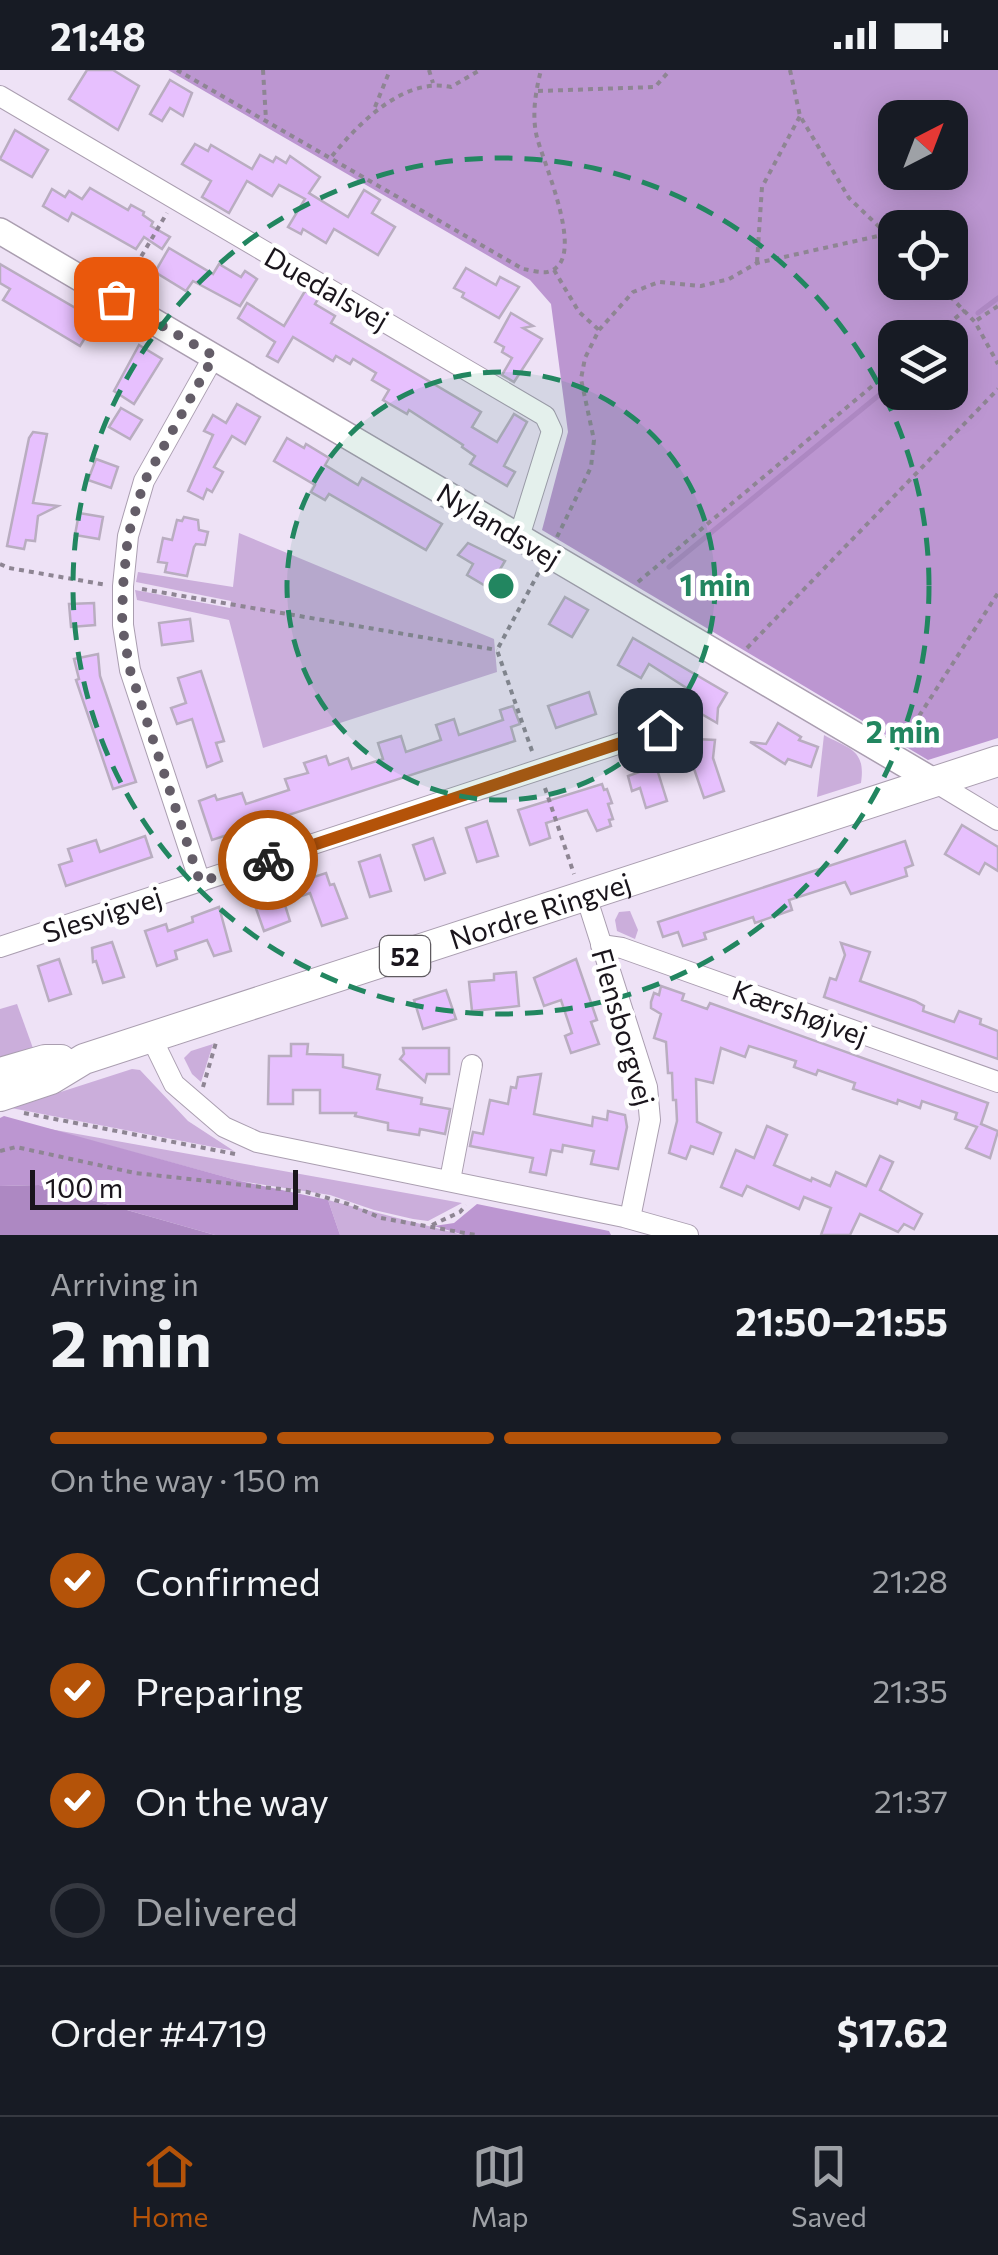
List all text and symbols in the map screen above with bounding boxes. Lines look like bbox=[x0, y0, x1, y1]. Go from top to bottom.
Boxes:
text: 21:48 bbox=[50, 12, 146, 59]
north arrow bbox=[878, 100, 968, 190]
map controls bbox=[878, 100, 968, 410]
button: locate bbox=[878, 210, 968, 300]
street label: Duedalsvej bbox=[259, 239, 395, 337]
pin bbox=[74, 257, 159, 342]
icon: bag bbox=[89, 272, 144, 327]
button: layers bbox=[878, 320, 968, 410]
street label: Nylandsvej bbox=[431, 475, 567, 575]
text: 1 min bbox=[679, 565, 751, 602]
centre of rings bbox=[483, 568, 519, 604]
pin bbox=[618, 688, 703, 773]
icon: home bbox=[633, 703, 688, 758]
text: 2 min bbox=[866, 712, 940, 749]
courier bbox=[218, 810, 318, 910]
icon: bike bbox=[241, 833, 296, 888]
street label: Nordre Ringvej bbox=[445, 865, 635, 956]
street label: Slesvigvej bbox=[38, 879, 166, 949]
road number: 52 bbox=[380, 936, 430, 976]
street label: Flensborgvej bbox=[585, 944, 663, 1110]
street label: Kærshøjvej bbox=[728, 972, 872, 1052]
scale bar bbox=[30, 1165, 298, 1210]
text: 100 m bbox=[45, 1170, 123, 1204]
text: Arriving in bbox=[50, 1263, 199, 1303]
text: 21:50–21:55 bbox=[735, 1297, 948, 1344]
text: 2 min bbox=[50, 1301, 212, 1380]
text: On the way · 150 m bbox=[50, 1459, 320, 1499]
icon: check bbox=[50, 1553, 105, 1608]
text: Confirmed bbox=[135, 1557, 321, 1604]
text: 21:28 bbox=[872, 1560, 948, 1600]
icon: check bbox=[50, 1663, 105, 1718]
text: Preparing bbox=[135, 1667, 303, 1714]
text: 21:35 bbox=[872, 1670, 948, 1710]
icon: check bbox=[50, 1773, 105, 1828]
text: On the way bbox=[135, 1777, 329, 1824]
text: 21:37 bbox=[874, 1780, 948, 1820]
text: Delivered bbox=[135, 1887, 298, 1934]
text: Order #4719 bbox=[50, 2008, 267, 2055]
text: $17.62 bbox=[837, 2008, 948, 2055]
tab: Home bbox=[131, 2139, 208, 2233]
tab: Map bbox=[471, 2139, 529, 2233]
tab: Saved bbox=[791, 2139, 867, 2233]

